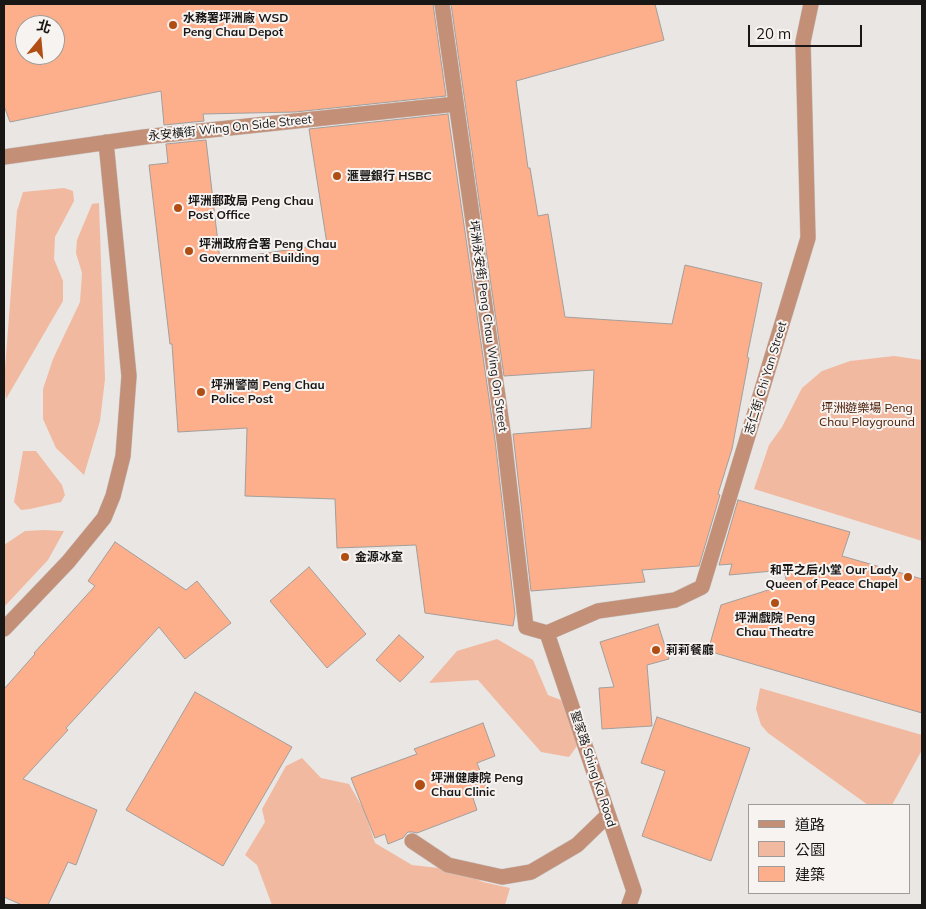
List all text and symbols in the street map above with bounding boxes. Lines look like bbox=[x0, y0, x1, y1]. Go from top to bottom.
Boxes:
place label: 水務署坪洲廠 WSD Peng Chau Depot bbox=[183, 11, 288, 39]
north arrow bbox=[15, 15, 65, 65]
scale bar bbox=[751, 15, 865, 47]
text: 北 bbox=[35, 16, 53, 37]
marker: 水務署坪洲廠 WSD Peng Chau Depot bbox=[167, 19, 179, 31]
text: 20 m bbox=[756, 24, 791, 43]
street label: 永安橫街 Wing On Side Street bbox=[147, 112, 313, 144]
place label: 滙豐銀行 HSBC bbox=[347, 169, 432, 183]
marker: 滙豐銀行 HSBC bbox=[331, 170, 343, 182]
place label: 坪洲郵政局 Peng Chau Post Office bbox=[188, 194, 314, 222]
marker: 坪洲郵政局 Peng Chau Post Office bbox=[172, 202, 184, 214]
street label: 坪洲永安街 Peng Chau Wing On Street bbox=[466, 219, 510, 433]
place label: 坪洲政府合署 Peng Chau Government Building bbox=[199, 237, 337, 265]
marker: 坪洲政府合署 Peng Chau Government Building bbox=[183, 245, 195, 257]
street label: 志仁街 Chi Yan Street bbox=[742, 320, 790, 436]
place label: 坪洲警崗 Peng Chau Police Post bbox=[211, 378, 325, 406]
marker: 坪洲警崗 Peng Chau Police Post bbox=[195, 386, 207, 398]
park label: 坪洲遊樂場 Peng Chau Playground bbox=[819, 401, 915, 429]
place label: 金源冰室 bbox=[355, 550, 403, 564]
marker: 金源冰室 bbox=[339, 551, 351, 563]
place label: 和平之后小堂 Our Lady Queen of Peace Chapel bbox=[765, 563, 898, 591]
marker: 和平之后小堂 Our Lady Queen of Peace Chapel bbox=[902, 571, 914, 583]
marker: 坪洲戲院 Peng Chau Theatre bbox=[769, 597, 781, 609]
place label: 坪洲戲院 Peng Chau Theatre bbox=[735, 611, 815, 639]
place label: 莉莉餐廳 bbox=[666, 643, 714, 657]
marker: 莉莉餐廳 bbox=[650, 644, 662, 656]
street label: 聖家路 Shing Ka Road bbox=[567, 709, 619, 829]
place label: 坪洲健康院 Peng Chau Clinic bbox=[431, 771, 523, 799]
marker: 坪洲健康院 Peng Chau Clinic bbox=[413, 778, 427, 792]
legend bbox=[748, 804, 911, 894]
text: 道路 bbox=[795, 815, 825, 834]
text: 公園 bbox=[795, 840, 825, 859]
text: 建築 bbox=[795, 865, 825, 884]

